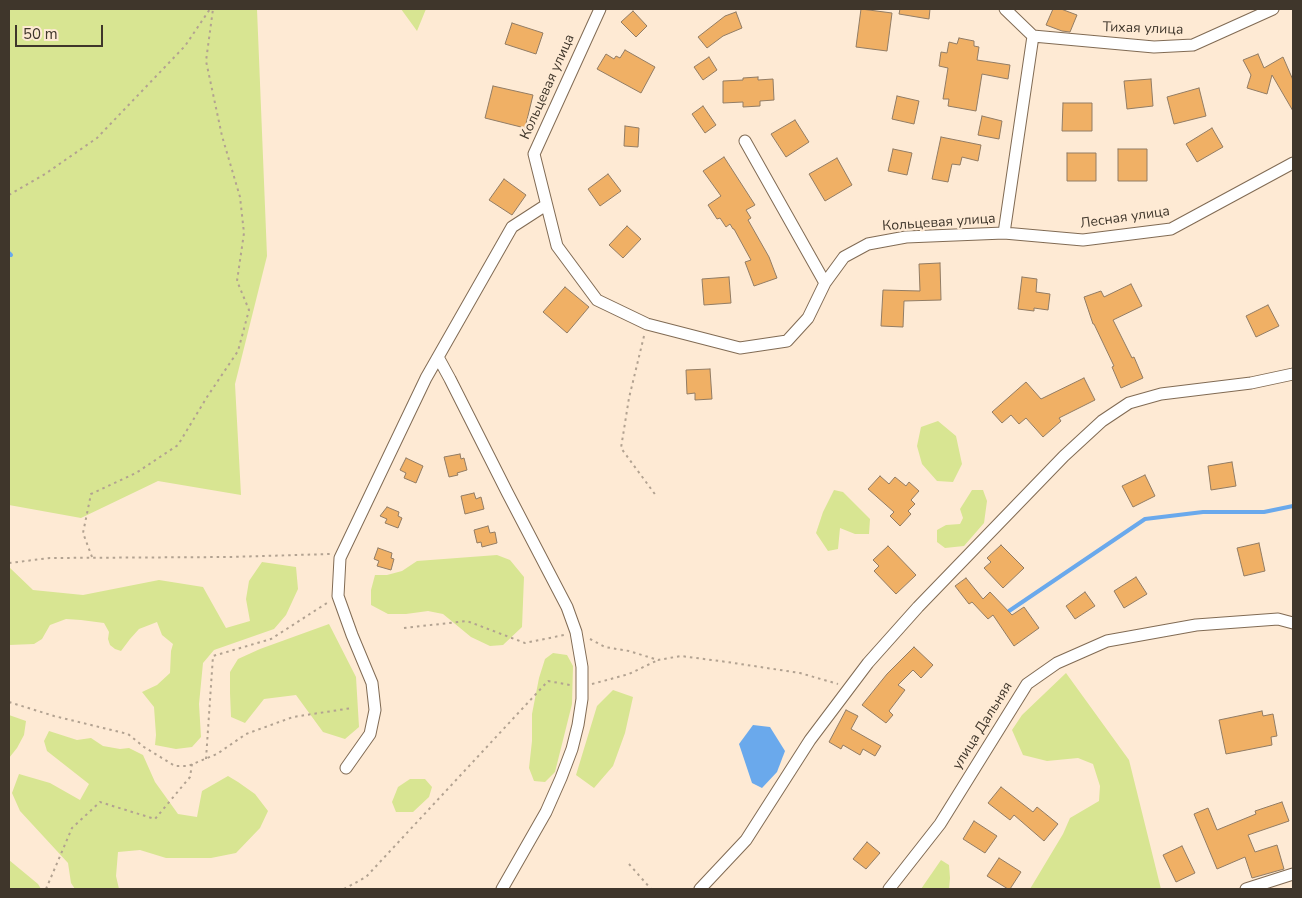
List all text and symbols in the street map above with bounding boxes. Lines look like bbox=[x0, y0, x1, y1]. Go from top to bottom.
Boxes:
scale bar bbox=[18, 15, 105, 47]
street label: Тихая улица bbox=[1102, 19, 1184, 39]
text: 50 m bbox=[23, 24, 58, 44]
street label: Кольцевая улица bbox=[517, 32, 579, 142]
street label: Лесная улица bbox=[1079, 203, 1171, 233]
street label: Кольцевая улица bbox=[882, 211, 996, 235]
street label: улица Дальняя bbox=[949, 679, 1017, 773]

